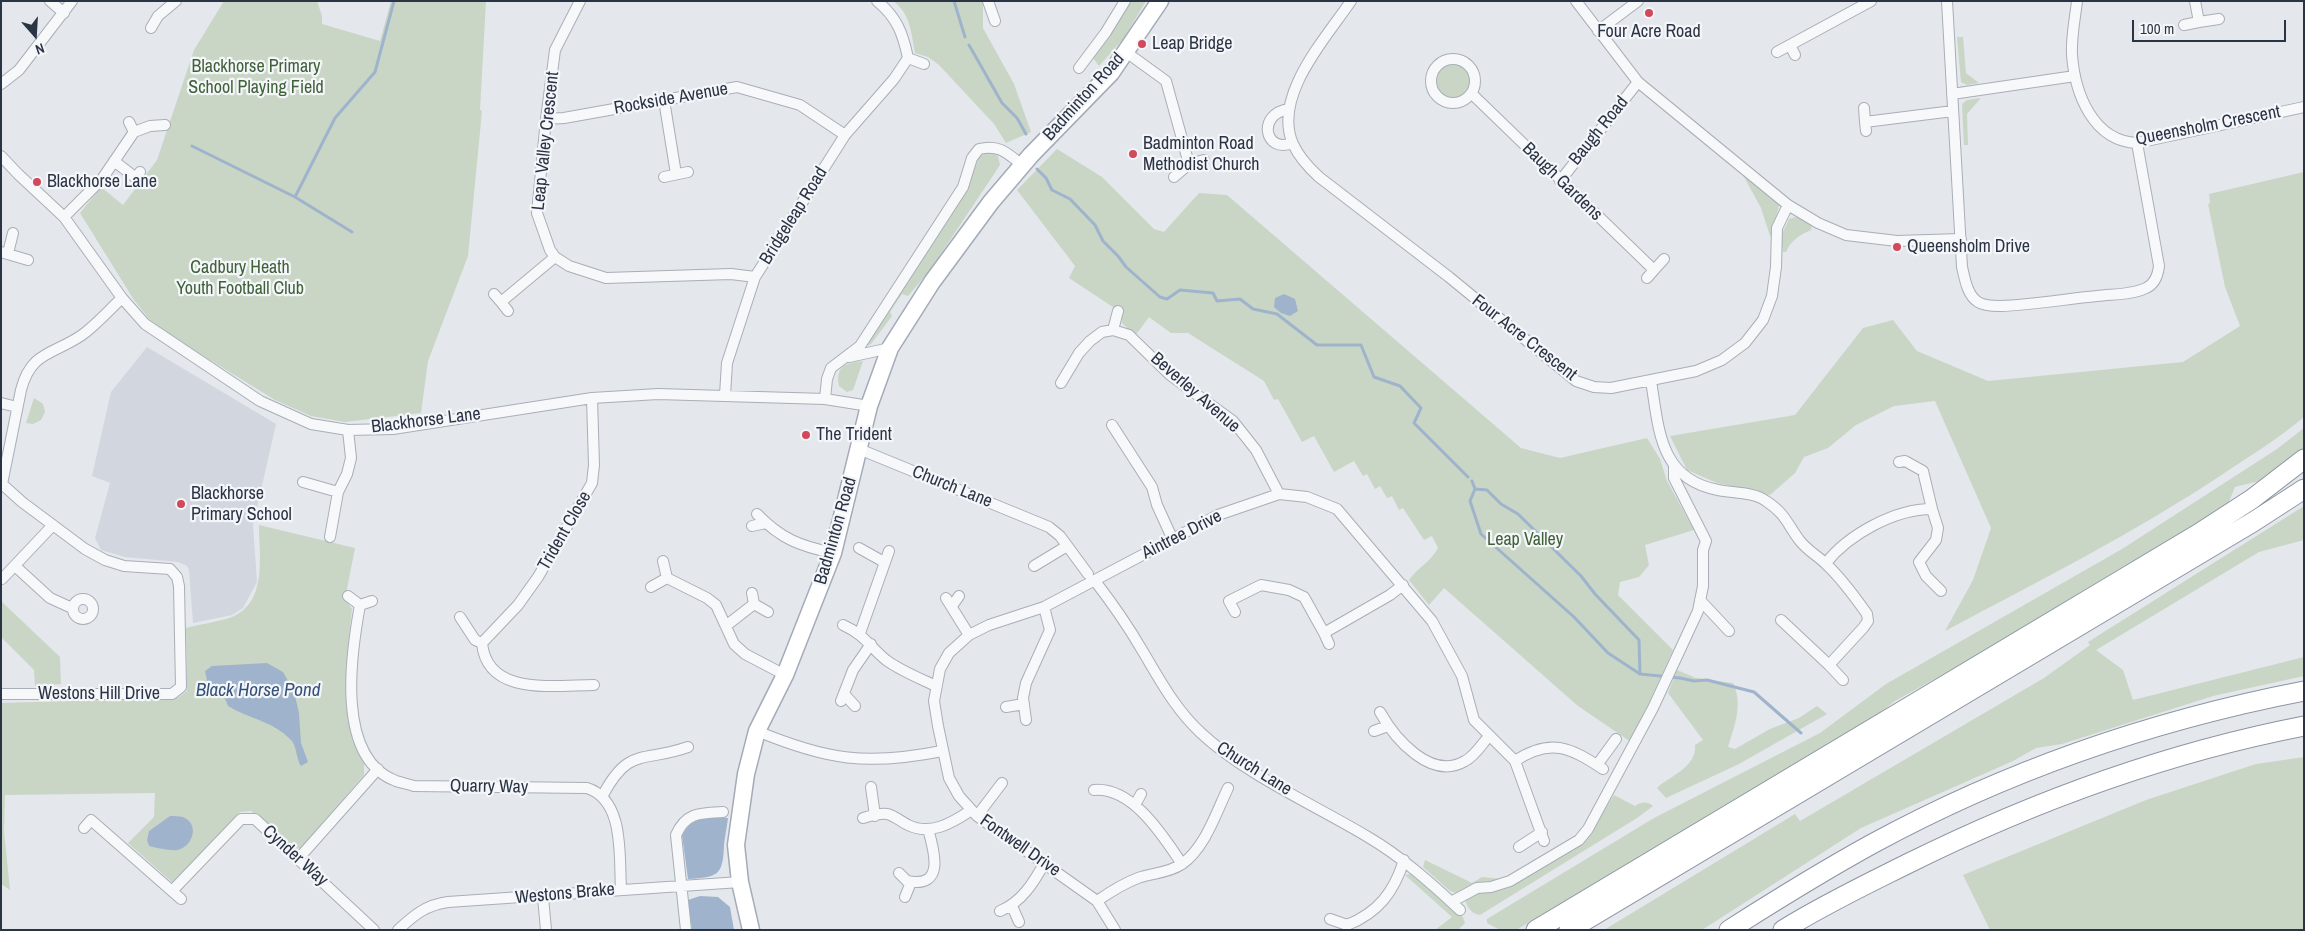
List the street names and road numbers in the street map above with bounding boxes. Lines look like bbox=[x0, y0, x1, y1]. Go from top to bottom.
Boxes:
street label: Badminton Road bbox=[1039, 49, 1129, 145]
street label: Leap Valley Crescent bbox=[528, 71, 564, 211]
street label: Rockside Avenue bbox=[612, 78, 730, 120]
street label: Baugh Road bbox=[1565, 92, 1633, 170]
street label: Queensholm Crescent bbox=[2134, 101, 2282, 151]
street label: Baugh Gardens bbox=[1517, 138, 1607, 226]
street label: Bridgeleap Road bbox=[755, 163, 833, 269]
street label: Four Acre Crescent bbox=[1467, 290, 1581, 386]
street label: Beverley Avenue bbox=[1146, 348, 1244, 438]
street label: Blackhorse Lane bbox=[370, 404, 482, 438]
street label: Church Lane bbox=[909, 461, 995, 513]
street label: Badminton Road bbox=[810, 475, 862, 587]
street label: Trident Close bbox=[534, 487, 596, 575]
street label: Aintree Drive bbox=[1138, 506, 1226, 564]
street label: Westons Hill Drive bbox=[38, 683, 160, 705]
street label: Church Lane bbox=[1212, 737, 1296, 801]
street label: Quarry Way bbox=[450, 776, 528, 798]
street label: Fontwell Drive bbox=[975, 810, 1065, 882]
street label: Cynder Way bbox=[258, 821, 332, 891]
street label: Westons Brake bbox=[514, 879, 616, 909]

